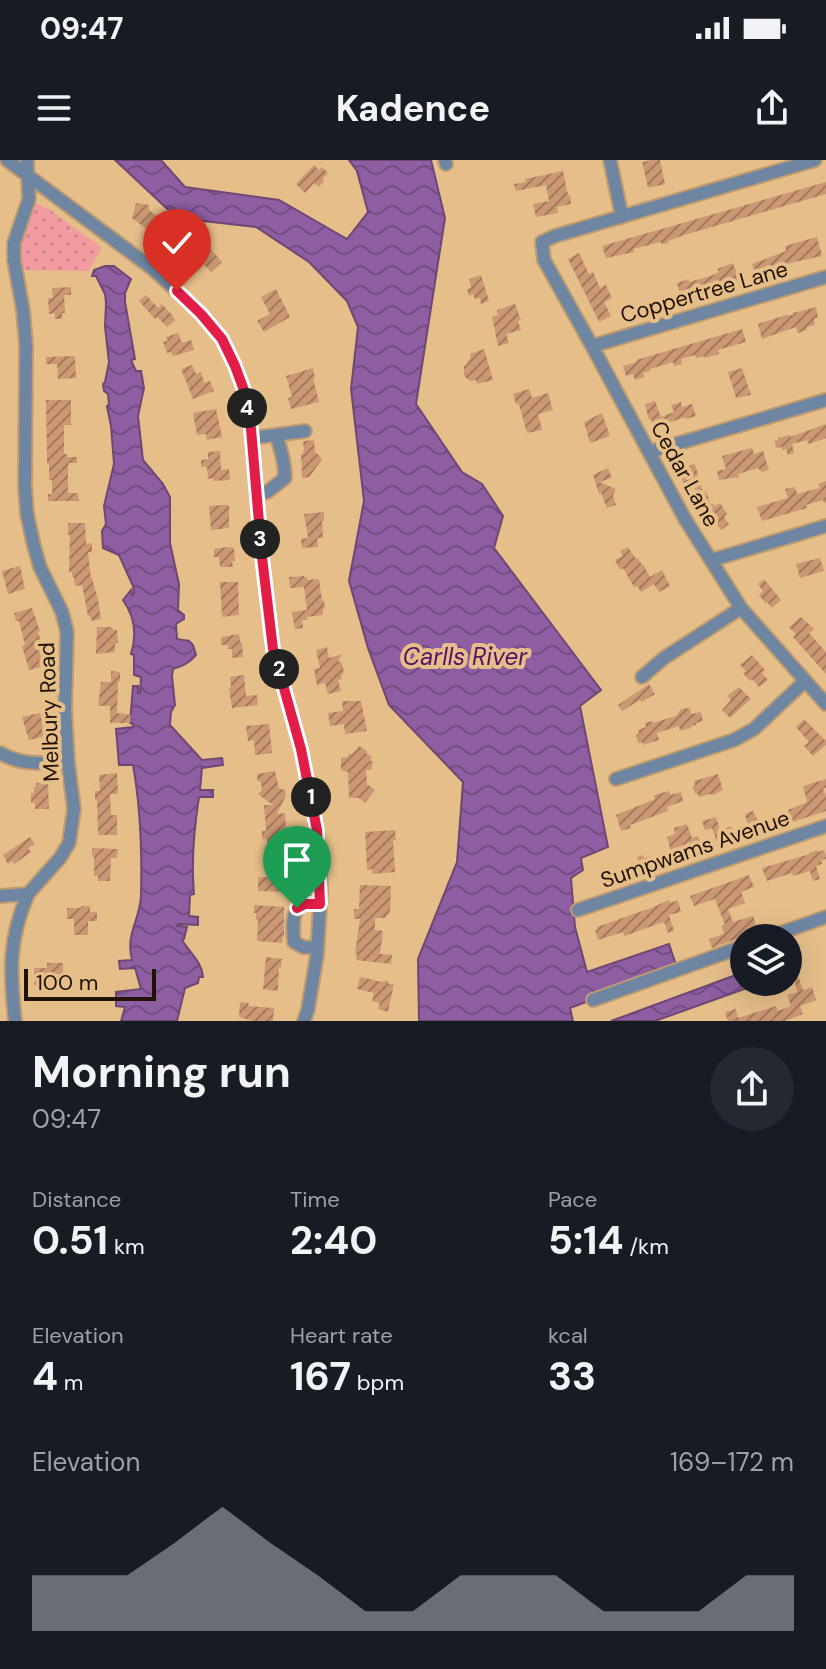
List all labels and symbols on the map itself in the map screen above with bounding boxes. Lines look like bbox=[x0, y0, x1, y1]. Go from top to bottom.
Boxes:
pin bbox=[143, 209, 211, 291]
street label: Coppertree Lane bbox=[617, 254, 791, 330]
pin: 4 bbox=[227, 388, 267, 428]
street label: Cedar Lane bbox=[644, 416, 726, 532]
pin: 3 bbox=[240, 519, 280, 559]
water label: Carlls River bbox=[403, 641, 528, 672]
street label: Melbury Road bbox=[32, 642, 66, 782]
pin: 2 bbox=[259, 649, 299, 689]
pin: 1 bbox=[291, 777, 331, 817]
street label: Sumpwams Avenue bbox=[597, 803, 793, 895]
pin bbox=[263, 826, 331, 908]
scale bar bbox=[24, 965, 156, 1001]

